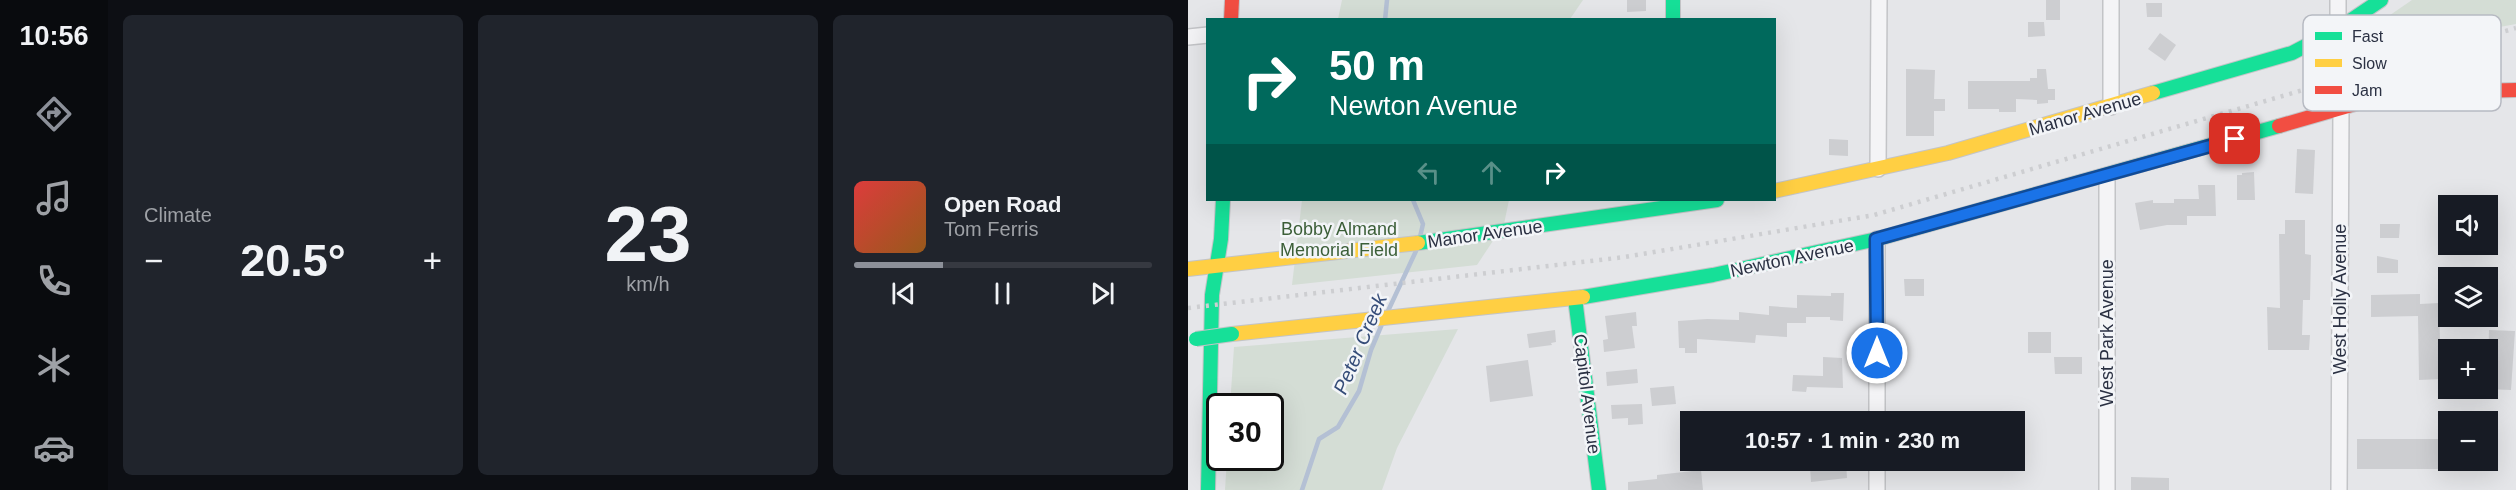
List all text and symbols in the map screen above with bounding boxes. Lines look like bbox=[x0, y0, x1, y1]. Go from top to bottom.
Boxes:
legend bbox=[2303, 15, 2501, 111]
text: 10:56 bbox=[19, 21, 89, 51]
text: Fast bbox=[2352, 28, 2384, 45]
icon: right bbox=[1230, 42, 1308, 120]
text: 50 m bbox=[1329, 42, 1425, 89]
text: Slow bbox=[2352, 55, 2387, 72]
text: Jam bbox=[2352, 82, 2382, 99]
street label: Manor Avenue bbox=[2027, 88, 2143, 140]
text: Newton Avenue bbox=[1329, 91, 1518, 121]
icon: directions bbox=[33, 93, 75, 135]
pin bbox=[2209, 113, 2260, 164]
icon: arrive bbox=[2218, 122, 2251, 155]
icon: left bbox=[1412, 156, 1445, 189]
icon: ahead bbox=[1475, 156, 1508, 189]
icon: right bbox=[1538, 156, 1571, 189]
icon: music bbox=[33, 177, 75, 219]
text: 23 bbox=[605, 190, 691, 278]
text: Open Road bbox=[944, 192, 1061, 217]
map controls bbox=[2438, 195, 2498, 471]
button: sound bbox=[2438, 195, 2498, 255]
text: Climate bbox=[144, 204, 212, 226]
street label: Manor Avenue bbox=[1426, 216, 1544, 252]
text: Tom Ferris bbox=[944, 218, 1038, 240]
park label: Bobby Almand Memorial Field bbox=[1280, 219, 1398, 260]
street label: West Holly Avenue bbox=[2330, 224, 2350, 374]
text: 20.5° bbox=[240, 235, 346, 286]
street label: Newton Avenue bbox=[1728, 235, 1856, 281]
text: − bbox=[144, 242, 163, 279]
text: + bbox=[423, 242, 442, 279]
street label: West Park Avenue bbox=[2097, 259, 2117, 407]
icon: phone bbox=[33, 260, 75, 302]
button: layers bbox=[2438, 267, 2498, 327]
text: km/h bbox=[626, 273, 670, 295]
icon: previous bbox=[887, 277, 920, 310]
icon: pause bbox=[986, 277, 1019, 310]
icon: next bbox=[1086, 277, 1119, 310]
water label: Peter Creek bbox=[1329, 290, 1391, 397]
position arrow bbox=[1845, 321, 1909, 385]
street label: Capitol Avenue bbox=[1570, 333, 1604, 455]
button: + bbox=[2438, 339, 2498, 399]
icon: climate bbox=[33, 344, 75, 386]
speed limit sign: 30 bbox=[1206, 393, 1284, 471]
button: − bbox=[2438, 411, 2498, 471]
icon: car bbox=[33, 427, 75, 469]
text: 10:57 · 1 min · 230 m bbox=[1745, 428, 1960, 453]

